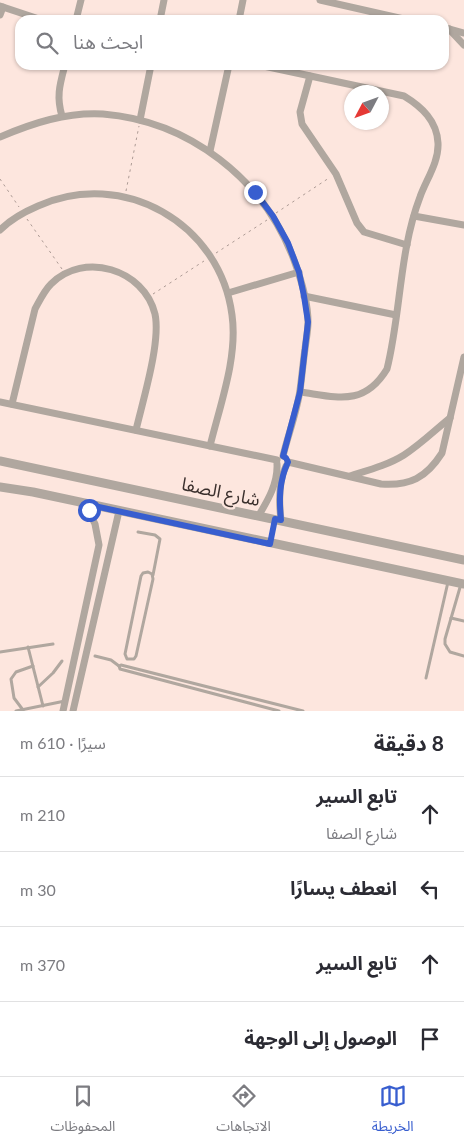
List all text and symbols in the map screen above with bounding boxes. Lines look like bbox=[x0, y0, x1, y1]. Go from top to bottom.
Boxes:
search box bbox=[15, 15, 449, 70]
icon: search bbox=[33, 29, 61, 57]
text: ابحث هنا bbox=[73, 30, 143, 53]
north arrow bbox=[344, 85, 389, 130]
route end bbox=[244, 181, 267, 204]
street label: شارع الصفا bbox=[179, 472, 262, 514]
route start bbox=[78, 499, 101, 522]
text: 8 دقيقة bbox=[374, 730, 444, 755]
text: سيرًا · 610 m bbox=[20, 733, 106, 752]
text: تابع السير bbox=[316, 784, 397, 807]
icon: ahead bbox=[416, 800, 444, 828]
text: 210 m bbox=[20, 805, 65, 824]
text: شارع الصفا bbox=[326, 823, 397, 842]
icon: left bbox=[416, 875, 444, 903]
text: انعطف يسارًا bbox=[290, 876, 397, 899]
text: 30 m bbox=[20, 880, 56, 899]
icon: ahead bbox=[416, 950, 444, 978]
text: تابع السير bbox=[316, 951, 397, 974]
text: 370 m bbox=[20, 955, 65, 974]
icon: arrive bbox=[416, 1025, 444, 1053]
text: الوصول إلى الوجهة bbox=[244, 1026, 397, 1049]
tab: المحفوظات bbox=[50, 1082, 115, 1141]
tab: الاتجاهات bbox=[216, 1082, 271, 1141]
tab: الخريطة bbox=[372, 1082, 414, 1141]

